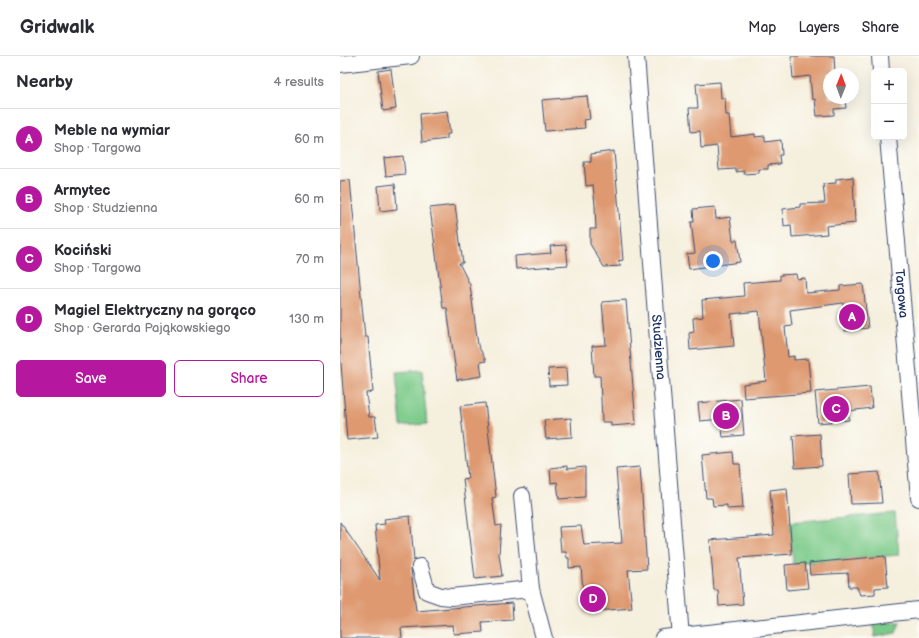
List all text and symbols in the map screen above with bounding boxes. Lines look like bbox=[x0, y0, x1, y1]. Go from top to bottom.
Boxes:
text: Gridwalk bbox=[20, 16, 95, 39]
text: Map bbox=[748, 19, 776, 36]
text: Layers bbox=[798, 19, 840, 36]
text: Share bbox=[862, 19, 899, 36]
north arrow bbox=[823, 68, 859, 104]
map controls bbox=[871, 68, 907, 140]
button: + bbox=[871, 68, 907, 104]
text: Nearby bbox=[16, 72, 73, 92]
text: 4 results bbox=[274, 74, 324, 90]
button: − bbox=[871, 104, 907, 140]
text: Meble na wymiar bbox=[54, 121, 170, 140]
text: A bbox=[25, 131, 33, 147]
text: 60 m bbox=[294, 131, 324, 147]
text: Shop · Targowa bbox=[54, 140, 141, 156]
text: Armytec bbox=[54, 181, 110, 200]
text: B bbox=[24, 191, 34, 207]
text: 60 m bbox=[294, 191, 324, 207]
text: Shop · Studzienna bbox=[54, 200, 158, 216]
text: Kociński bbox=[54, 241, 112, 260]
text: C bbox=[24, 251, 34, 267]
text: 70 m bbox=[296, 251, 324, 267]
your location bbox=[703, 251, 723, 271]
text: Shop · Targowa bbox=[54, 260, 141, 276]
street label: Targowa bbox=[891, 268, 912, 319]
text: Magiel Elektryczny na gorąco bbox=[54, 301, 256, 320]
pin: A bbox=[839, 302, 865, 332]
text: D bbox=[24, 311, 34, 327]
text: 130 m bbox=[289, 311, 324, 327]
street label: Studzienna bbox=[648, 314, 669, 380]
text: Shop · Gerarda Pająkowskiego bbox=[54, 320, 231, 336]
button: Save bbox=[16, 360, 166, 397]
button: Share bbox=[174, 360, 324, 397]
pin: C bbox=[823, 394, 849, 424]
pin: B bbox=[713, 401, 739, 431]
pin: D bbox=[580, 584, 606, 614]

